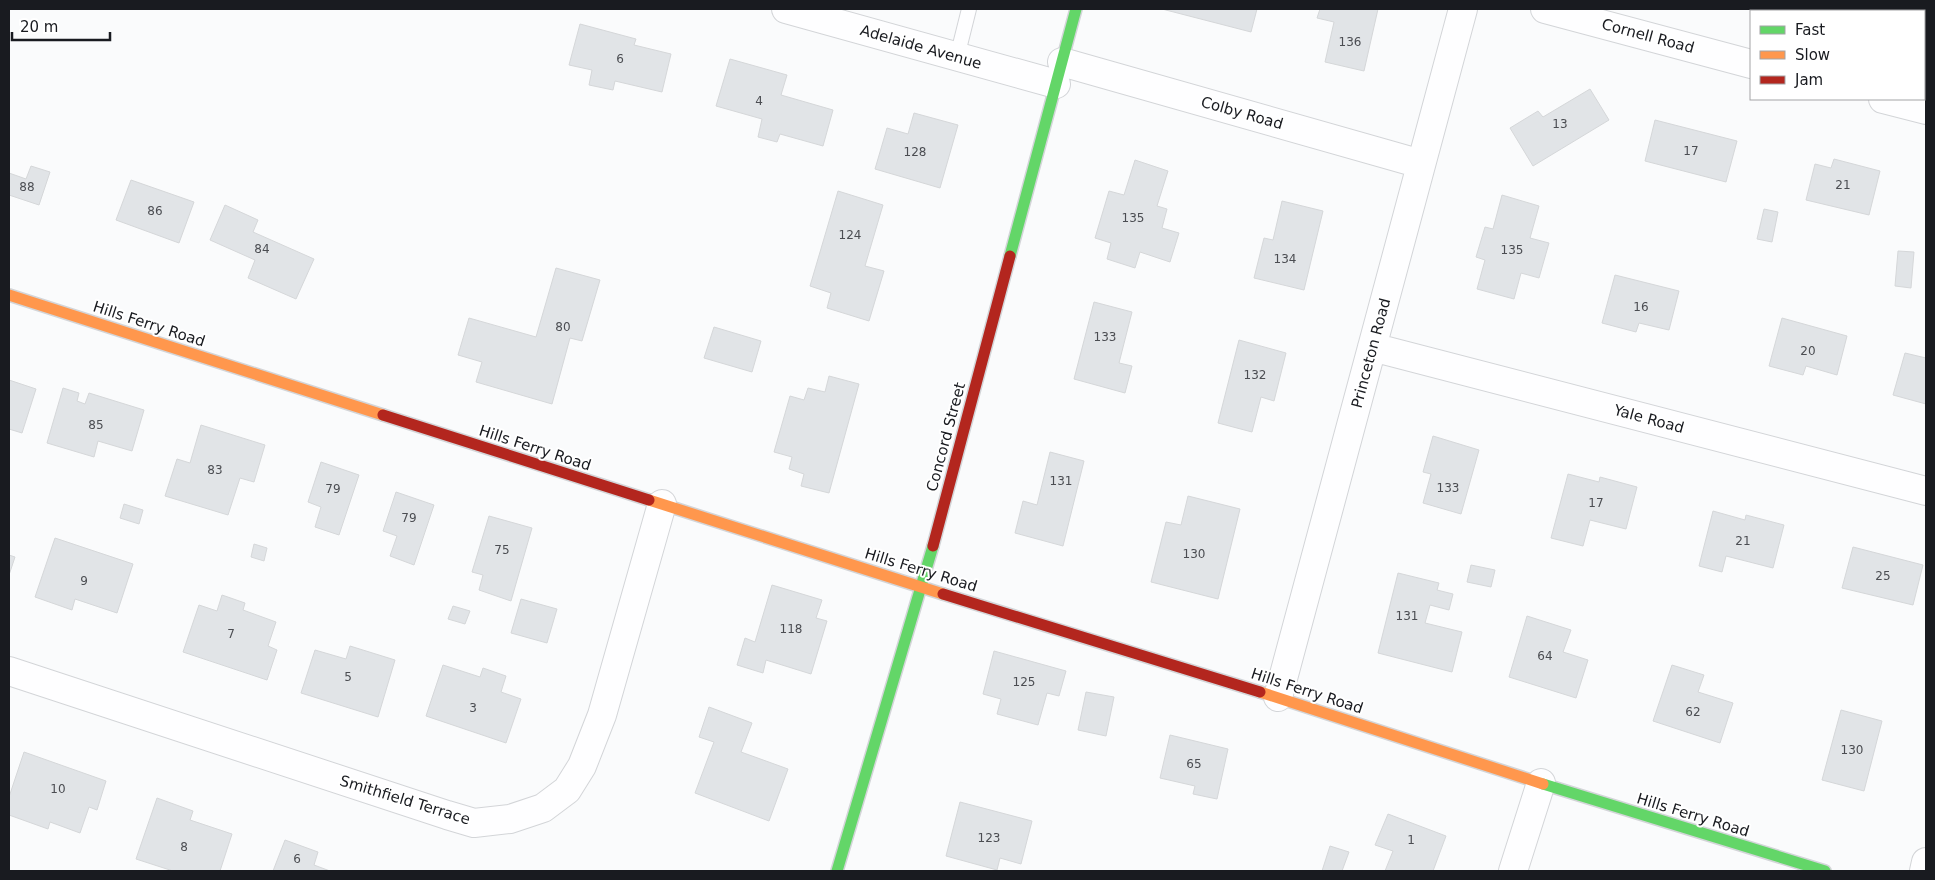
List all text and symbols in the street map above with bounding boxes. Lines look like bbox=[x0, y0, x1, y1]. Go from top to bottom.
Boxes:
scale bar bbox=[12, 10, 110, 42]
legend bbox=[1750, 10, 1925, 100]
street label: Cornell Road bbox=[1600, 15, 1696, 57]
text: 20 m bbox=[20, 18, 58, 36]
street label: Adelaide Avenue bbox=[858, 21, 984, 73]
text: Fast bbox=[1795, 21, 1825, 39]
house number: 136 bbox=[1339, 35, 1361, 49]
text: Slow bbox=[1795, 46, 1830, 64]
house number: 6 bbox=[616, 52, 624, 66]
text: Jam bbox=[1794, 71, 1823, 89]
street label: Colby Road bbox=[1199, 93, 1285, 133]
house number: 4 bbox=[755, 94, 763, 108]
house number: 13 bbox=[1552, 117, 1568, 131]
house number: 17 bbox=[1683, 144, 1699, 158]
house number: 128 bbox=[904, 145, 926, 159]
house number: 21 bbox=[1835, 178, 1851, 192]
house number: 88 bbox=[19, 180, 35, 194]
house number: 86 bbox=[147, 204, 163, 218]
house number: 135 bbox=[1122, 211, 1144, 225]
house number: 124 bbox=[839, 228, 861, 242]
house number: 84 bbox=[254, 242, 270, 256]
house number: 135 bbox=[1501, 243, 1523, 257]
house number: 134 bbox=[1274, 252, 1296, 266]
street label: Princeton Road bbox=[1348, 296, 1394, 410]
street label: Hills Ferry Road bbox=[91, 297, 207, 351]
house number: 16 bbox=[1633, 300, 1649, 314]
house number: 80 bbox=[555, 320, 571, 334]
house number: 133 bbox=[1094, 330, 1116, 344]
house number: 20 bbox=[1800, 344, 1816, 358]
house number: 132 bbox=[1244, 368, 1266, 382]
street label: Concord Street bbox=[923, 380, 969, 494]
street label: Yale Road bbox=[1611, 401, 1686, 437]
house number: 85 bbox=[88, 418, 104, 432]
street label: Hills Ferry Road bbox=[477, 421, 593, 475]
house number: 83 bbox=[207, 463, 223, 477]
house number: 131 bbox=[1050, 474, 1072, 488]
house number: 133 bbox=[1437, 481, 1459, 495]
house number: 79 bbox=[325, 482, 341, 496]
house number: 17 bbox=[1588, 496, 1604, 510]
house number: 79 bbox=[401, 511, 417, 525]
house number: 21 bbox=[1735, 534, 1751, 548]
house number: 75 bbox=[494, 543, 510, 557]
street label: Hills Ferry Road bbox=[863, 544, 979, 596]
house number: 130 bbox=[1183, 547, 1205, 561]
house number: 25 bbox=[1875, 569, 1891, 583]
house number: 9 bbox=[80, 574, 88, 588]
house number: 131 bbox=[1396, 609, 1418, 623]
house number: 118 bbox=[780, 622, 802, 636]
house number: 7 bbox=[227, 627, 235, 641]
house number: 64 bbox=[1537, 649, 1553, 663]
street label: Hills Ferry Road bbox=[1249, 664, 1365, 718]
house number: 5 bbox=[344, 670, 352, 684]
house number: 125 bbox=[1013, 675, 1035, 689]
house number: 3 bbox=[469, 701, 477, 715]
house number: 62 bbox=[1685, 705, 1701, 719]
house number: 130 bbox=[1841, 743, 1863, 757]
house number: 65 bbox=[1186, 757, 1202, 771]
street label: Smithfield Terrace bbox=[338, 772, 472, 828]
house number: 10 bbox=[50, 782, 66, 796]
street label: Hills Ferry Road bbox=[1635, 789, 1751, 841]
house number: 123 bbox=[978, 831, 1000, 845]
house number: 1 bbox=[1407, 833, 1415, 847]
house number: 8 bbox=[180, 840, 188, 854]
house number: 6 bbox=[293, 852, 301, 866]

